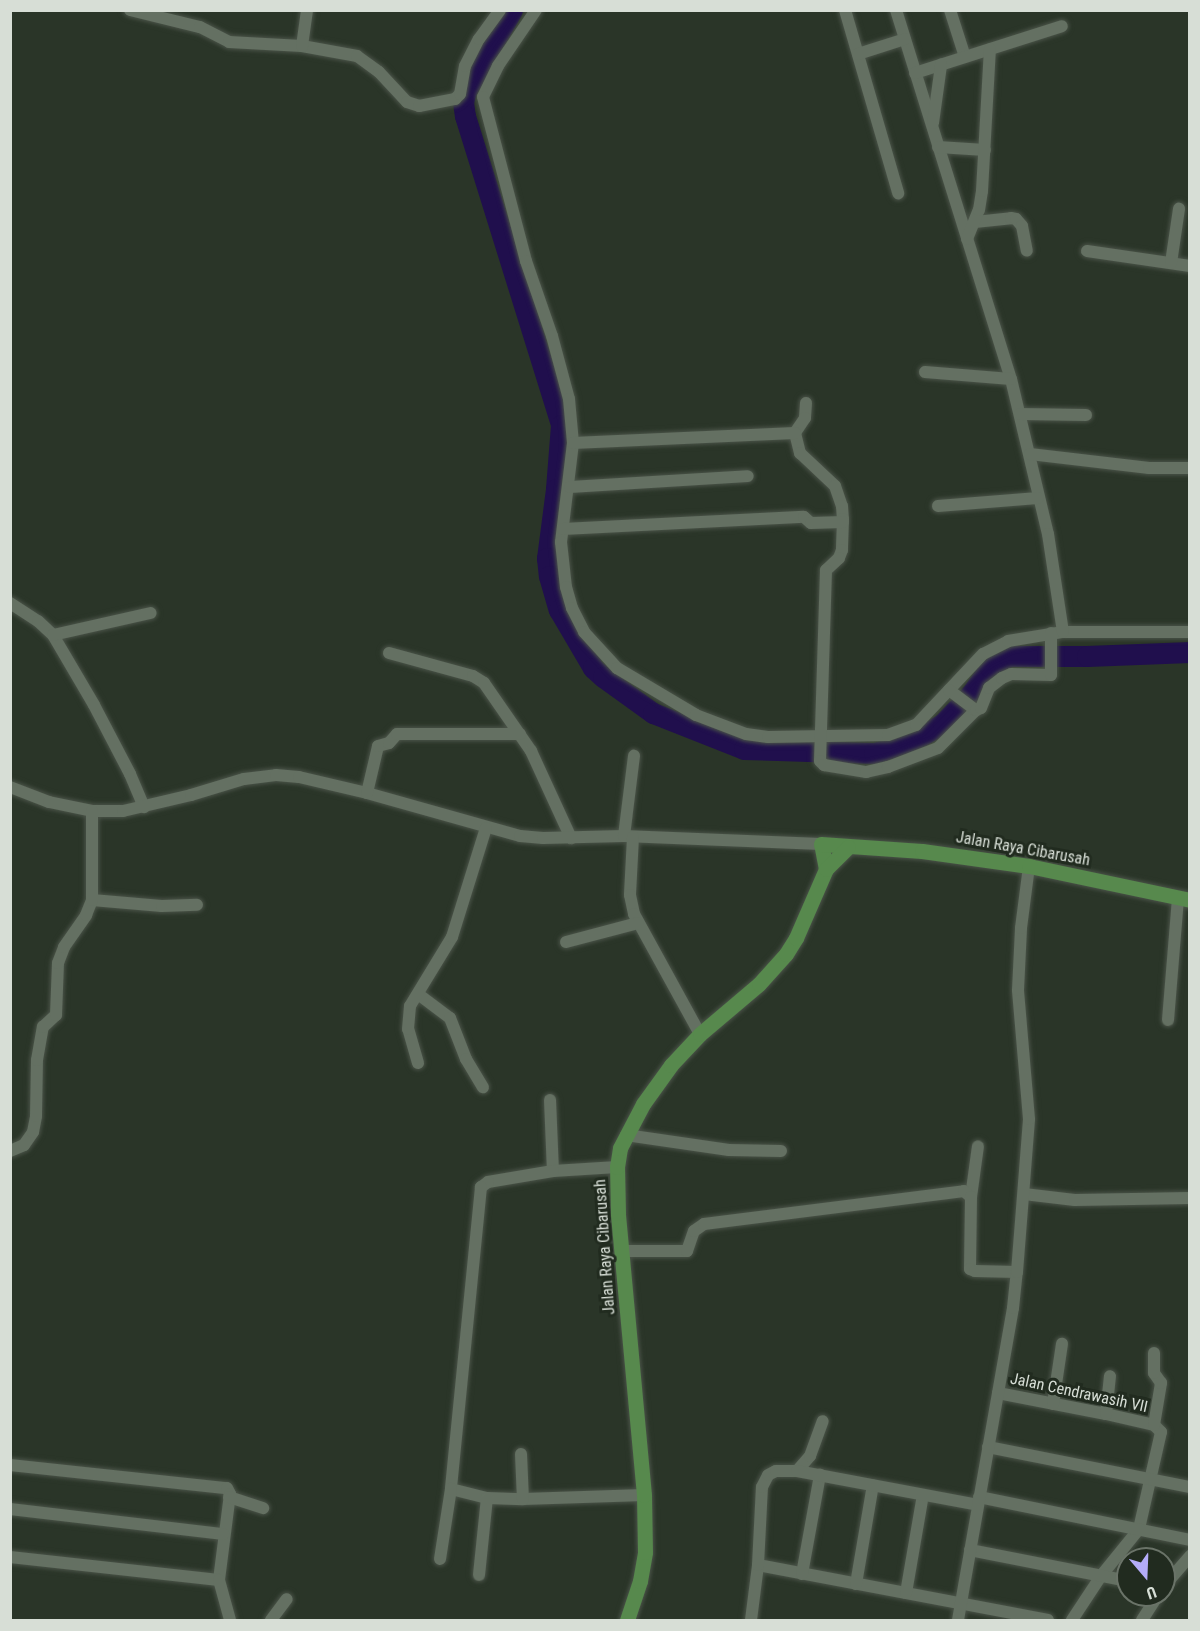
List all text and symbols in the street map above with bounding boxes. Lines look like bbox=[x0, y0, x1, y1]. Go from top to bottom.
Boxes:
street label: Jalan Raya Cibarusah bbox=[955, 828, 1091, 870]
street label: Jalan Raya Cibarusah bbox=[591, 1179, 619, 1315]
street label: Jalan Cendrawasih VII bbox=[1009, 1369, 1149, 1417]
north arrow bbox=[1116, 1547, 1176, 1607]
text: U bbox=[1144, 1582, 1159, 1603]

